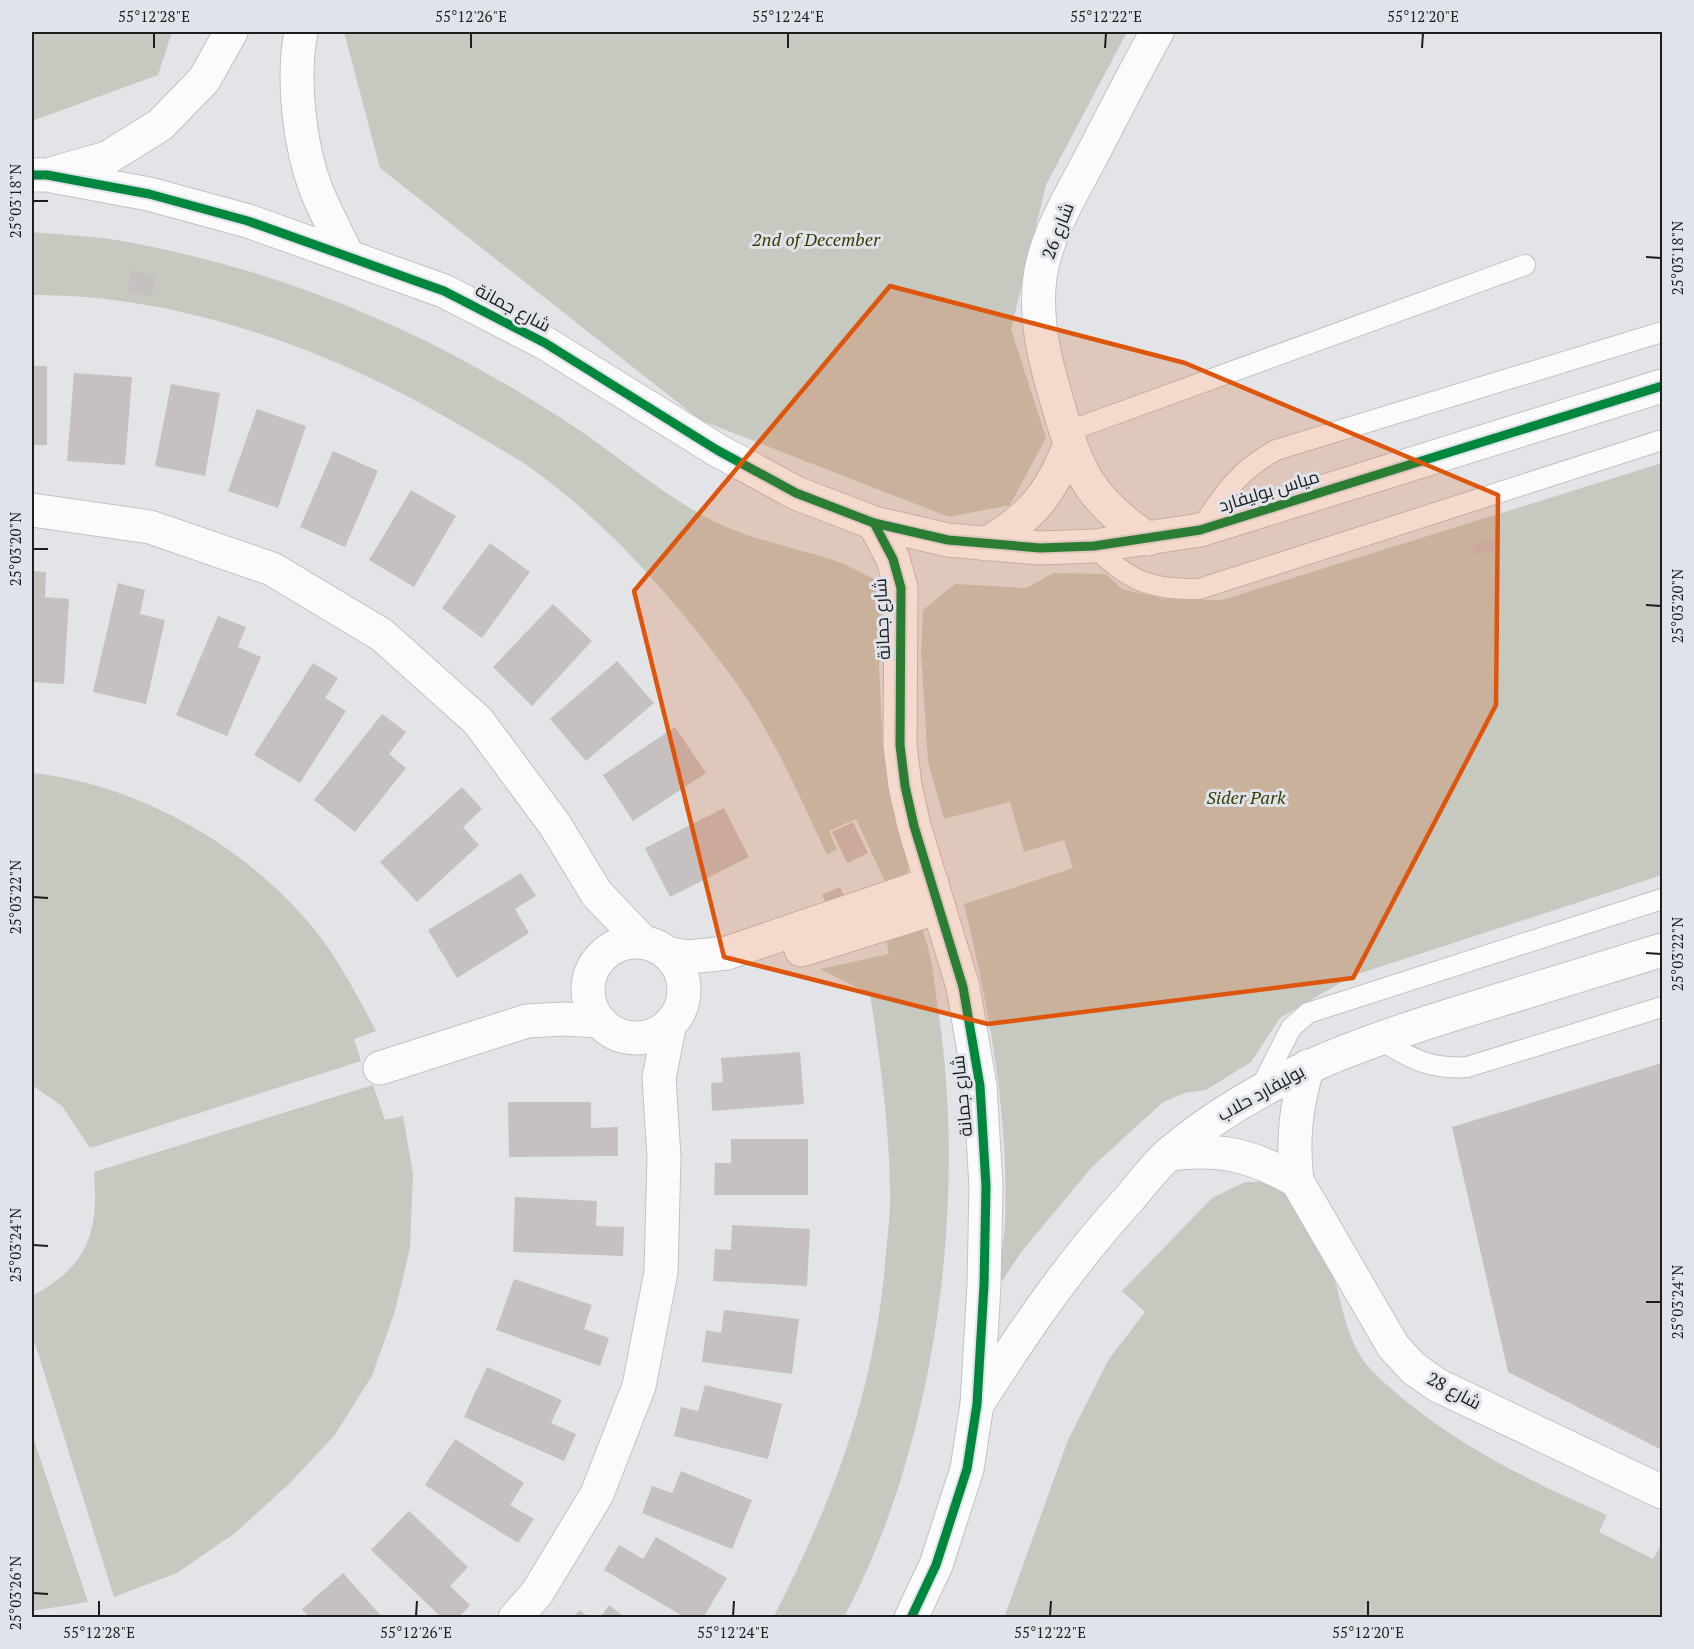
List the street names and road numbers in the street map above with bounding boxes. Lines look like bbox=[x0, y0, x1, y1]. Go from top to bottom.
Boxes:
street label: شارع 26 bbox=[1035, 199, 1080, 263]
street label: شارع جمانة bbox=[471, 277, 555, 338]
street label: مياس بوليفارد bbox=[1215, 463, 1322, 517]
street label: شارع جمانة bbox=[867, 577, 896, 661]
street label: شارع جمانة bbox=[945, 1054, 978, 1138]
street label: بوليفارد حلاب bbox=[1213, 1058, 1308, 1126]
street label: شارع 28 bbox=[1423, 1366, 1486, 1415]

